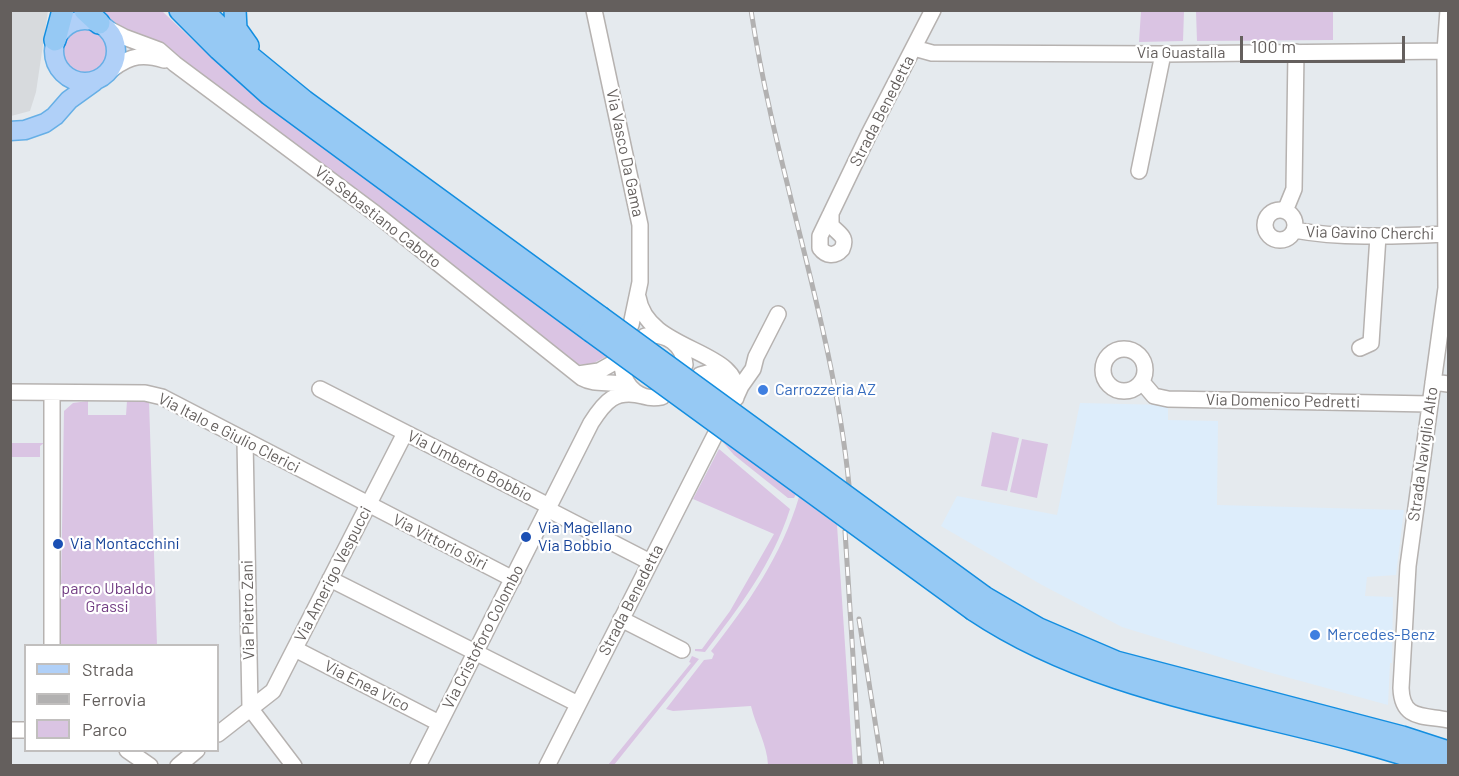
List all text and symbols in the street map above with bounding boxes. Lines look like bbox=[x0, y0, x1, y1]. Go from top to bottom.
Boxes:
scale bar bbox=[1243, 24, 1408, 62]
text: 100 m bbox=[1251, 35, 1296, 57]
street label: Via Guastalla bbox=[1137, 43, 1225, 63]
street label: Strada Benedetta bbox=[846, 52, 918, 170]
street label: Via Vasco Da Gama bbox=[602, 87, 648, 219]
street label: Via Sebastiano Caboto bbox=[311, 162, 445, 272]
street label: Via Gavino Cherchi bbox=[1306, 222, 1434, 244]
place label: Carrozzeria AZ bbox=[775, 380, 876, 400]
marker: Carrozzeria AZ bbox=[756, 383, 770, 397]
street label: Strada Naviglio Alto bbox=[1404, 385, 1442, 523]
street label: Via Italo e Giulio Clerici bbox=[155, 389, 303, 477]
street label: Via Domenico Pedretti bbox=[1206, 390, 1360, 412]
street label: Via Umberto Bobbio bbox=[404, 426, 536, 506]
street label: Via Amerigo Vespucci bbox=[291, 503, 375, 645]
street label: Via Vittorio Siri bbox=[389, 510, 491, 574]
place label: Via Magellano Via Bobbio bbox=[538, 518, 632, 556]
marker: Via Magellano Via Bobbio bbox=[519, 530, 533, 544]
place label: Via Montacchini bbox=[70, 534, 180, 554]
marker: Via Montacchini bbox=[51, 537, 65, 551]
street label: Strada Benedetta bbox=[595, 541, 667, 659]
street label: Via Pietro Zani bbox=[238, 560, 258, 660]
street label: Via Cristoforo Colombo bbox=[438, 562, 528, 712]
park label: parco Ubaldo Grassi bbox=[61, 579, 153, 617]
place label: Mercedes-Benz bbox=[1327, 625, 1435, 645]
marker: Mercedes-Benz bbox=[1308, 628, 1322, 642]
legend bbox=[24, 644, 219, 752]
street label: Via Enea Vico bbox=[321, 656, 413, 716]
text: Strada bbox=[82, 658, 134, 680]
text: Ferrovia bbox=[82, 688, 146, 710]
text: Parco bbox=[82, 718, 127, 740]

